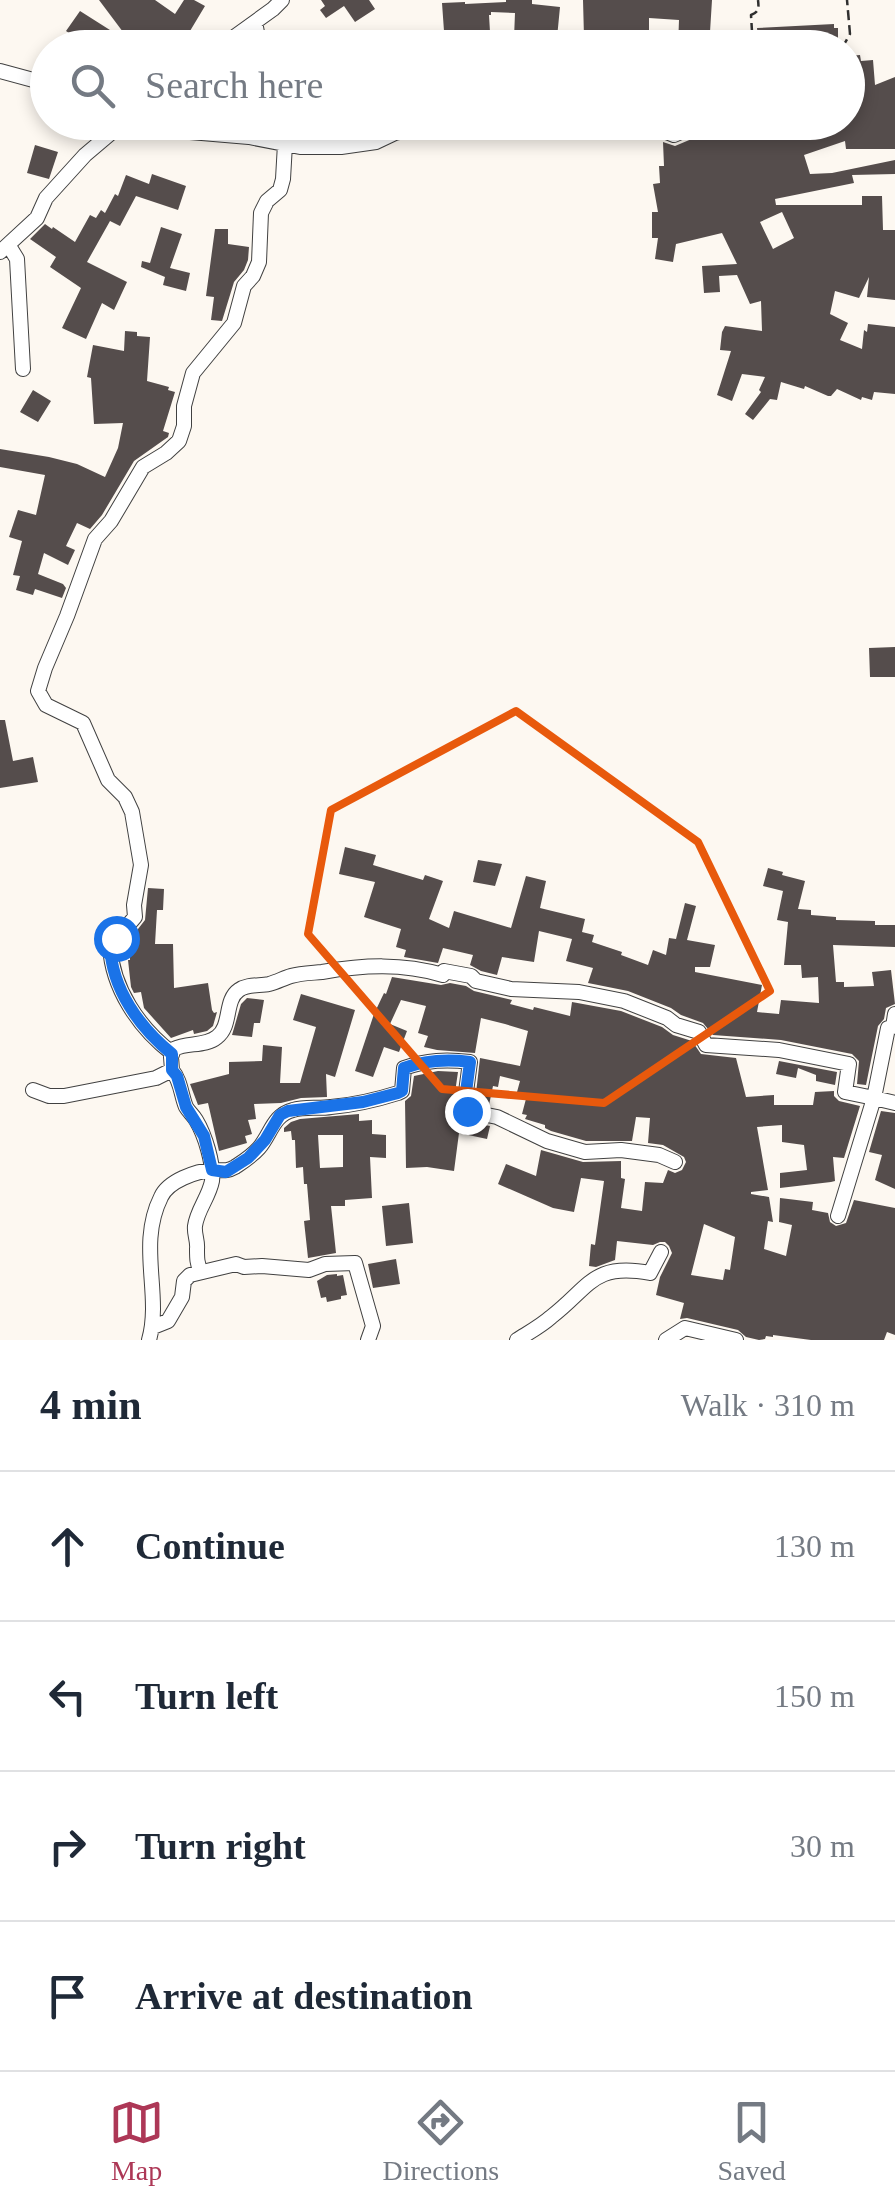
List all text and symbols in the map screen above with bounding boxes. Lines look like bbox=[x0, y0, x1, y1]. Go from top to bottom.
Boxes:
search box bbox=[30, 30, 865, 140]
icon: search bbox=[65, 58, 120, 113]
text: Search here bbox=[145, 64, 323, 106]
route start bbox=[94, 916, 140, 962]
route end bbox=[445, 1089, 491, 1135]
text: 4 min bbox=[40, 1382, 142, 1428]
text: Walk · 310 m bbox=[681, 1387, 855, 1423]
icon: ahead bbox=[40, 1519, 95, 1574]
text: Continue bbox=[135, 1525, 285, 1567]
text: 130 m bbox=[774, 1528, 855, 1564]
icon: left bbox=[40, 1669, 95, 1724]
text: Turn left bbox=[135, 1675, 278, 1717]
text: 150 m bbox=[774, 1678, 855, 1714]
icon: right bbox=[40, 1819, 95, 1874]
text: Turn right bbox=[135, 1825, 306, 1867]
text: 30 m bbox=[790, 1828, 855, 1864]
icon: arrive bbox=[40, 1969, 95, 2024]
text: Arrive at destination bbox=[135, 1975, 473, 2017]
tab: Map bbox=[109, 2095, 164, 2187]
tab: Directions bbox=[382, 2095, 499, 2187]
tab: Saved bbox=[717, 2095, 786, 2187]

